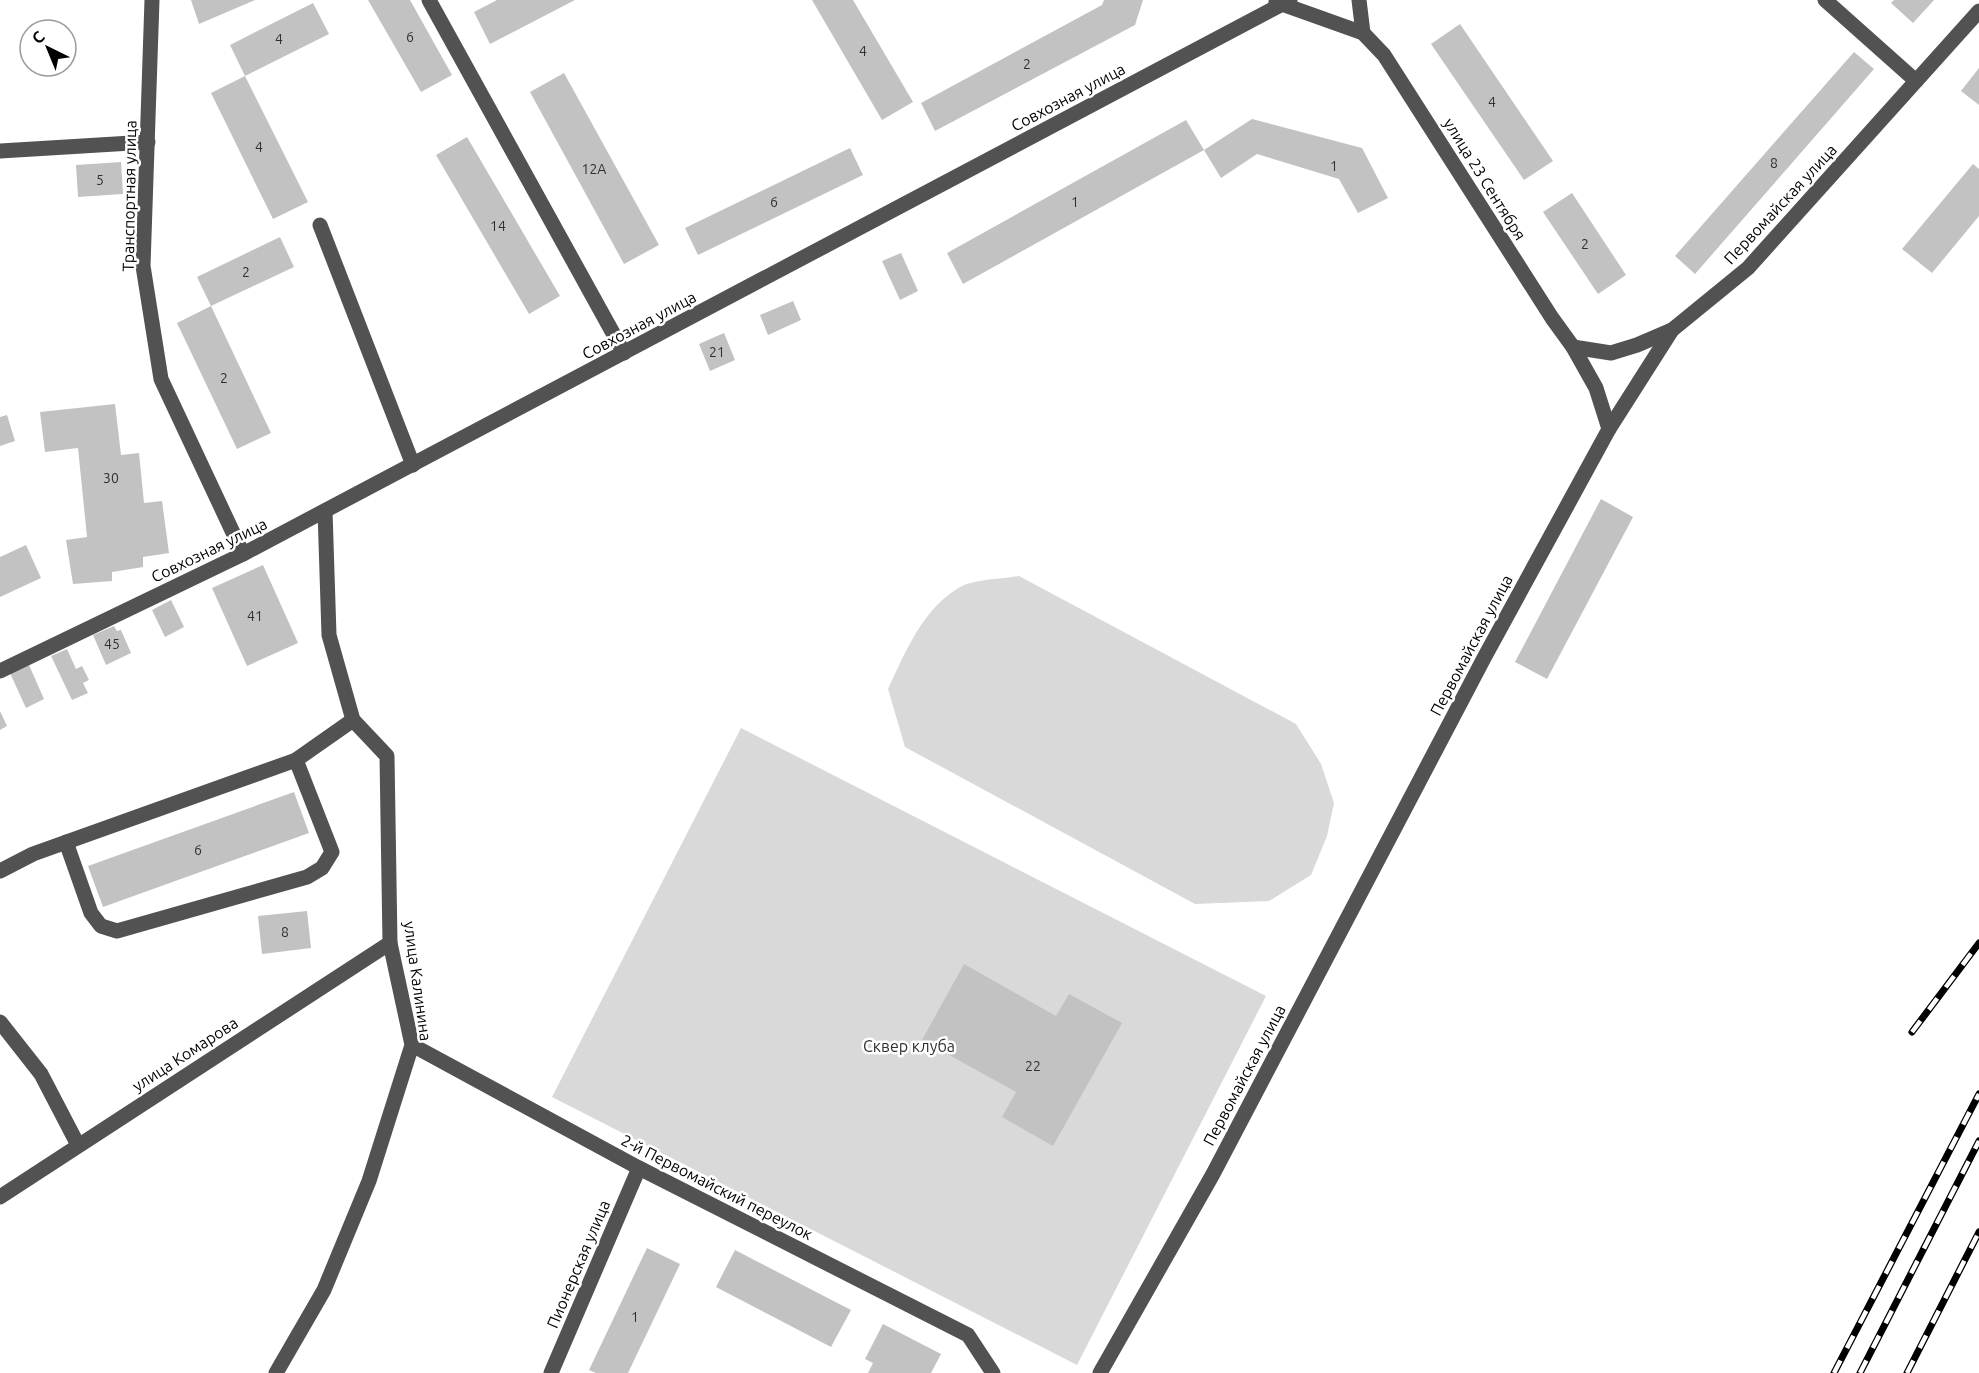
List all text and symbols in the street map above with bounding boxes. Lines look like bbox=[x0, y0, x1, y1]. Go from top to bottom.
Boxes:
north arrow bbox=[18, 18, 78, 78]
text: С bbox=[28, 27, 48, 47]
house number: 6 bbox=[406, 29, 414, 45]
house number: 4 bbox=[275, 31, 283, 47]
house number: 4 bbox=[859, 43, 867, 59]
house number: 2 bbox=[1023, 56, 1031, 72]
street label: Совхозная улица bbox=[1008, 59, 1128, 135]
house number: 4 bbox=[1488, 94, 1496, 110]
street label: улица 23 Сентября bbox=[1440, 115, 1530, 243]
street label: Транспортная улица bbox=[119, 120, 139, 272]
house number: 4 bbox=[255, 139, 263, 155]
street label: Первомайская улица bbox=[1720, 141, 1840, 267]
house number: 8 bbox=[1770, 155, 1778, 171]
house number: 1 bbox=[1330, 158, 1338, 174]
house number: 12А bbox=[582, 161, 606, 177]
house number: 5 bbox=[96, 172, 104, 188]
house number: 6 bbox=[770, 194, 778, 210]
house number: 1 bbox=[1071, 194, 1079, 210]
house number: 14 bbox=[490, 218, 506, 234]
house number: 2 bbox=[1581, 236, 1589, 252]
house number: 2 bbox=[242, 264, 250, 280]
street label: Совхозная улица bbox=[579, 287, 699, 363]
house number: 21 bbox=[709, 344, 725, 360]
house number: 2 bbox=[220, 370, 228, 386]
house number: 30 bbox=[103, 470, 119, 486]
street label: Совхозная улица bbox=[148, 514, 270, 586]
street label: Первомайская улица bbox=[1426, 572, 1516, 718]
house number: 41 bbox=[247, 608, 263, 624]
house number: 45 bbox=[104, 636, 120, 652]
house number: 6 bbox=[194, 842, 202, 858]
street label: улица Калинина bbox=[401, 920, 435, 1042]
house number: 8 bbox=[281, 924, 289, 940]
street label: Первомайская улица bbox=[1199, 1002, 1289, 1148]
street label: улица Комарова bbox=[129, 1013, 241, 1095]
park label: Сквер клуба bbox=[863, 1037, 955, 1055]
house number: 22 bbox=[1025, 1058, 1041, 1074]
street label: 2-й Первомайский переулок bbox=[618, 1131, 816, 1243]
street label: Пионерская улица bbox=[543, 1197, 613, 1331]
house number: 1 bbox=[631, 1309, 639, 1325]

